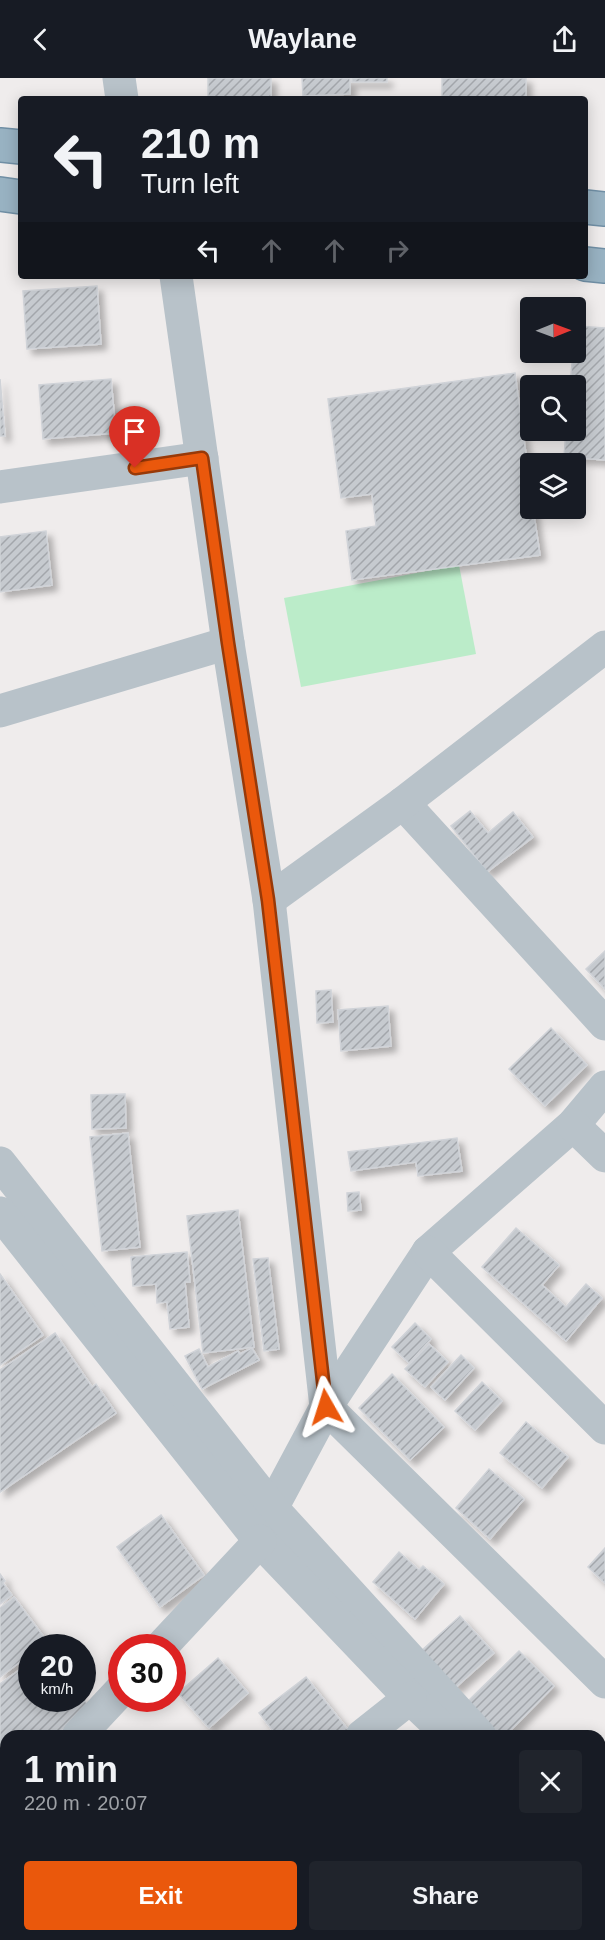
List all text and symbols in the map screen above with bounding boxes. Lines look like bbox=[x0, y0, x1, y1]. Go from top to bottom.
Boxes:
icon: back bbox=[24, 23, 57, 56]
icon: share bbox=[548, 23, 581, 56]
text: Waylane bbox=[248, 24, 357, 54]
icon: left bbox=[42, 120, 120, 198]
text: 210 m bbox=[141, 120, 260, 167]
text: Turn left bbox=[141, 169, 239, 199]
icon: left bbox=[192, 234, 225, 267]
icon: ahead bbox=[255, 234, 288, 267]
icon: ahead bbox=[318, 234, 351, 267]
icon: right bbox=[381, 234, 414, 267]
north arrow bbox=[520, 297, 586, 363]
map controls bbox=[520, 297, 586, 519]
button: search bbox=[520, 375, 586, 441]
pin bbox=[109, 406, 160, 468]
icon: arrive bbox=[118, 415, 151, 448]
button: layers bbox=[520, 453, 586, 519]
position arrow bbox=[294, 1375, 358, 1439]
speed limit sign: 30 bbox=[108, 1634, 186, 1712]
text: 20 bbox=[40, 1649, 74, 1682]
text: km/h bbox=[41, 1680, 73, 1697]
text: 1 min bbox=[24, 1749, 118, 1790]
button: close bbox=[519, 1750, 582, 1813]
text: 220 m · 20:07 bbox=[24, 1792, 147, 1814]
button: Exit bbox=[24, 1861, 297, 1930]
button: Share bbox=[309, 1861, 582, 1930]

